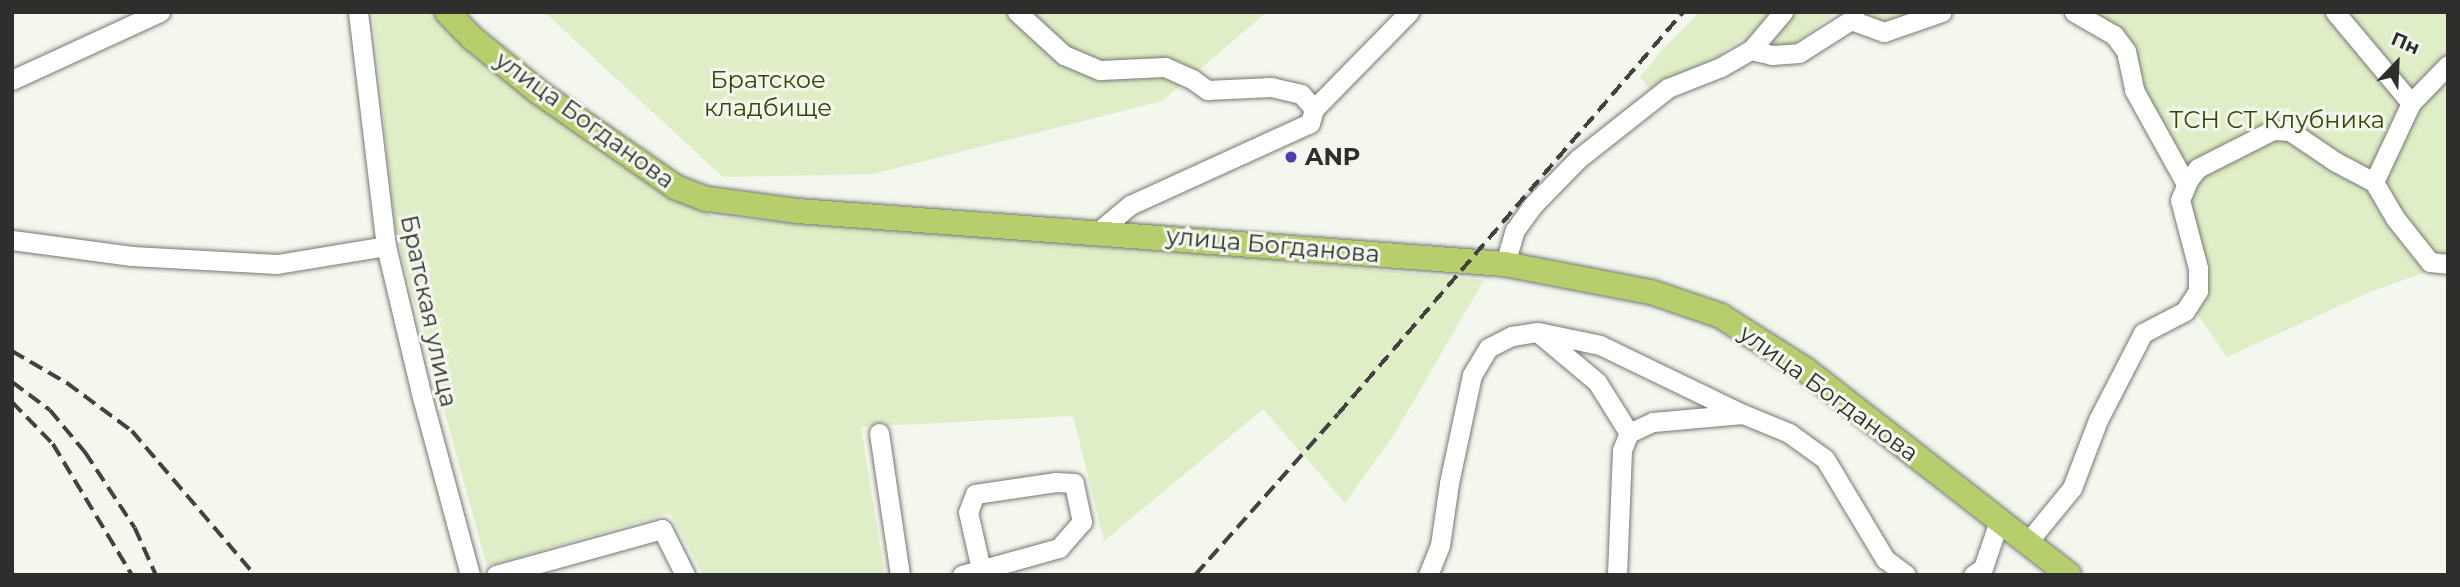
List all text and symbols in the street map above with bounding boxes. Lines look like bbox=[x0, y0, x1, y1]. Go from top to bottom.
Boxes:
text: Пн bbox=[2388, 27, 2423, 59]
north arrow bbox=[2362, 28, 2432, 98]
street label: улица Богданова bbox=[490, 45, 680, 195]
park label: Братское кладбище bbox=[704, 66, 832, 122]
park label: ТСН СТ Клубника bbox=[2169, 106, 2385, 134]
place label: ANP bbox=[1305, 143, 1360, 171]
marker: ANP bbox=[1283, 149, 1299, 165]
street label: Братская улица bbox=[395, 212, 463, 410]
street label: улица Богданова bbox=[1165, 221, 1381, 269]
street label: улица Богданова bbox=[1734, 318, 1924, 468]

